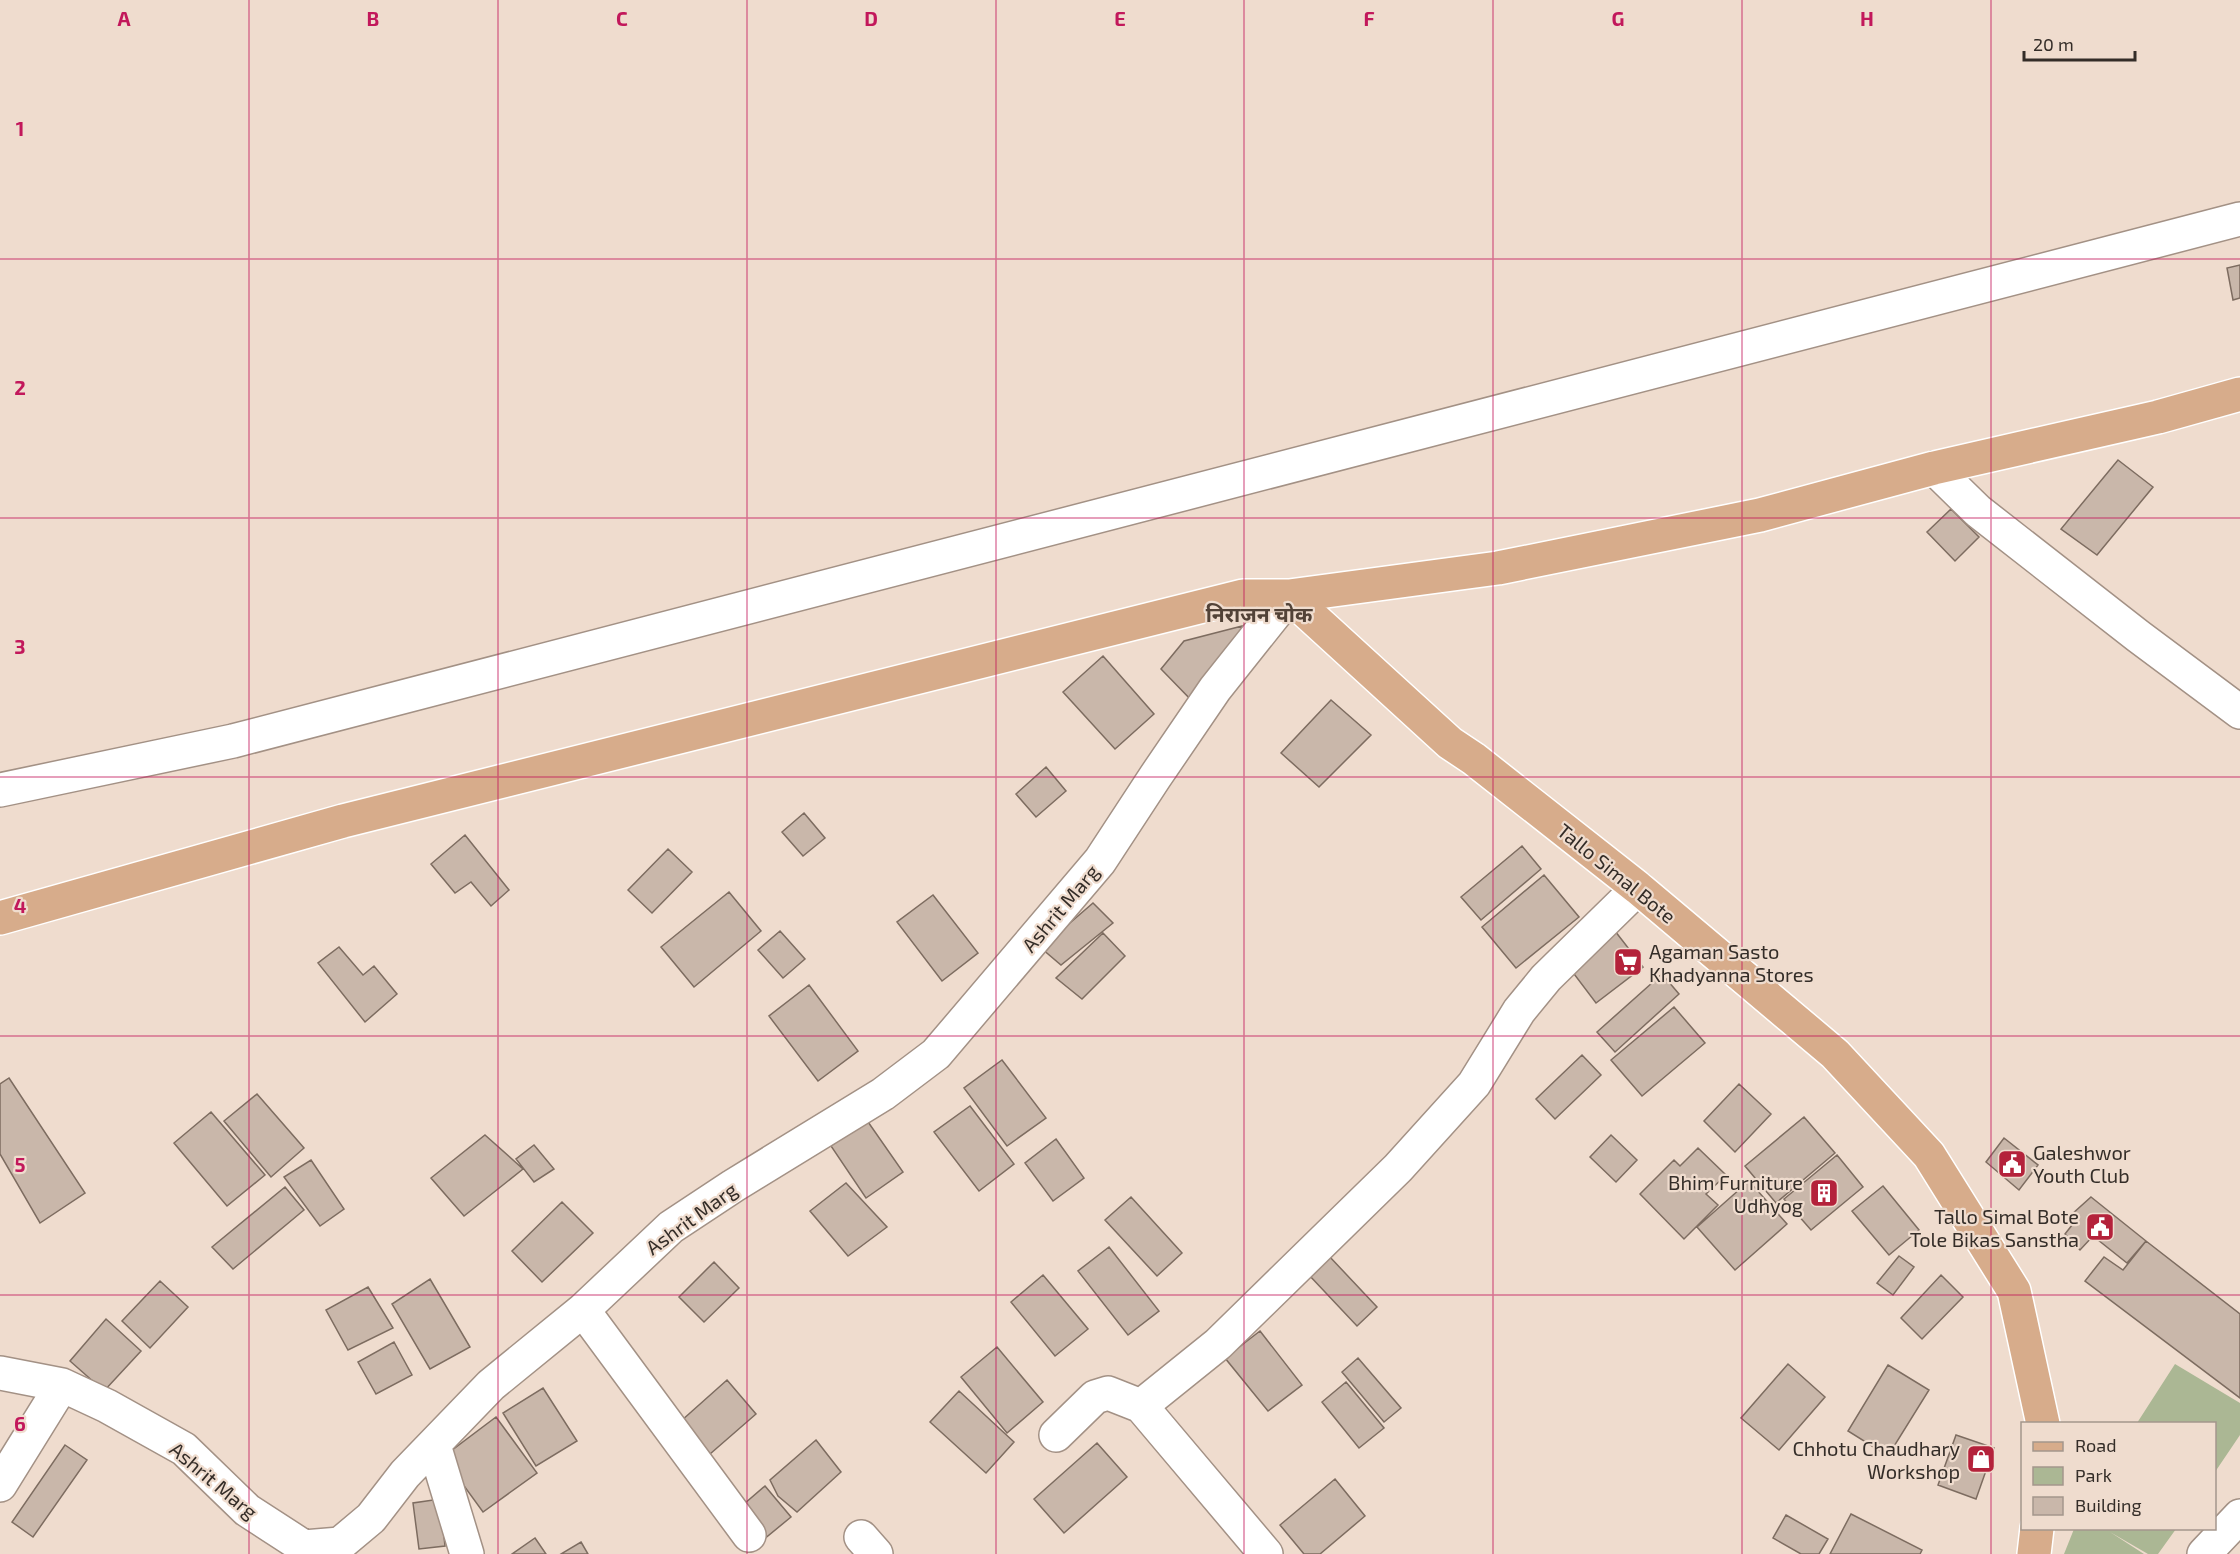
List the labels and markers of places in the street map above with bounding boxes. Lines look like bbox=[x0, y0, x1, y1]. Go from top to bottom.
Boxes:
place label: Agaman Sasto Khadyanna Stores bbox=[1649, 939, 1814, 986]
supermarket icon: Agaman Sasto Khadyanna Stores bbox=[1612, 946, 1644, 978]
place label: Galeshwor Youth Club bbox=[2033, 1140, 2131, 1187]
public building icon: Galeshwor Youth Club bbox=[1996, 1148, 2028, 1180]
place label: Bhim Furniture Udhyog bbox=[1668, 1170, 1803, 1217]
building icon: Bhim Furniture Udhyog bbox=[1808, 1177, 1840, 1209]
place label: Tallo Simal Bote Tole Bikas Sanstha bbox=[1910, 1204, 2079, 1251]
public building icon: Tallo Simal Bote Tole Bikas Sanstha bbox=[2084, 1211, 2116, 1243]
place label: Chhotu Chaudhary Workshop bbox=[1792, 1436, 1960, 1483]
shop icon: Chhotu Chaudhary Workshop bbox=[1965, 1443, 1997, 1475]

